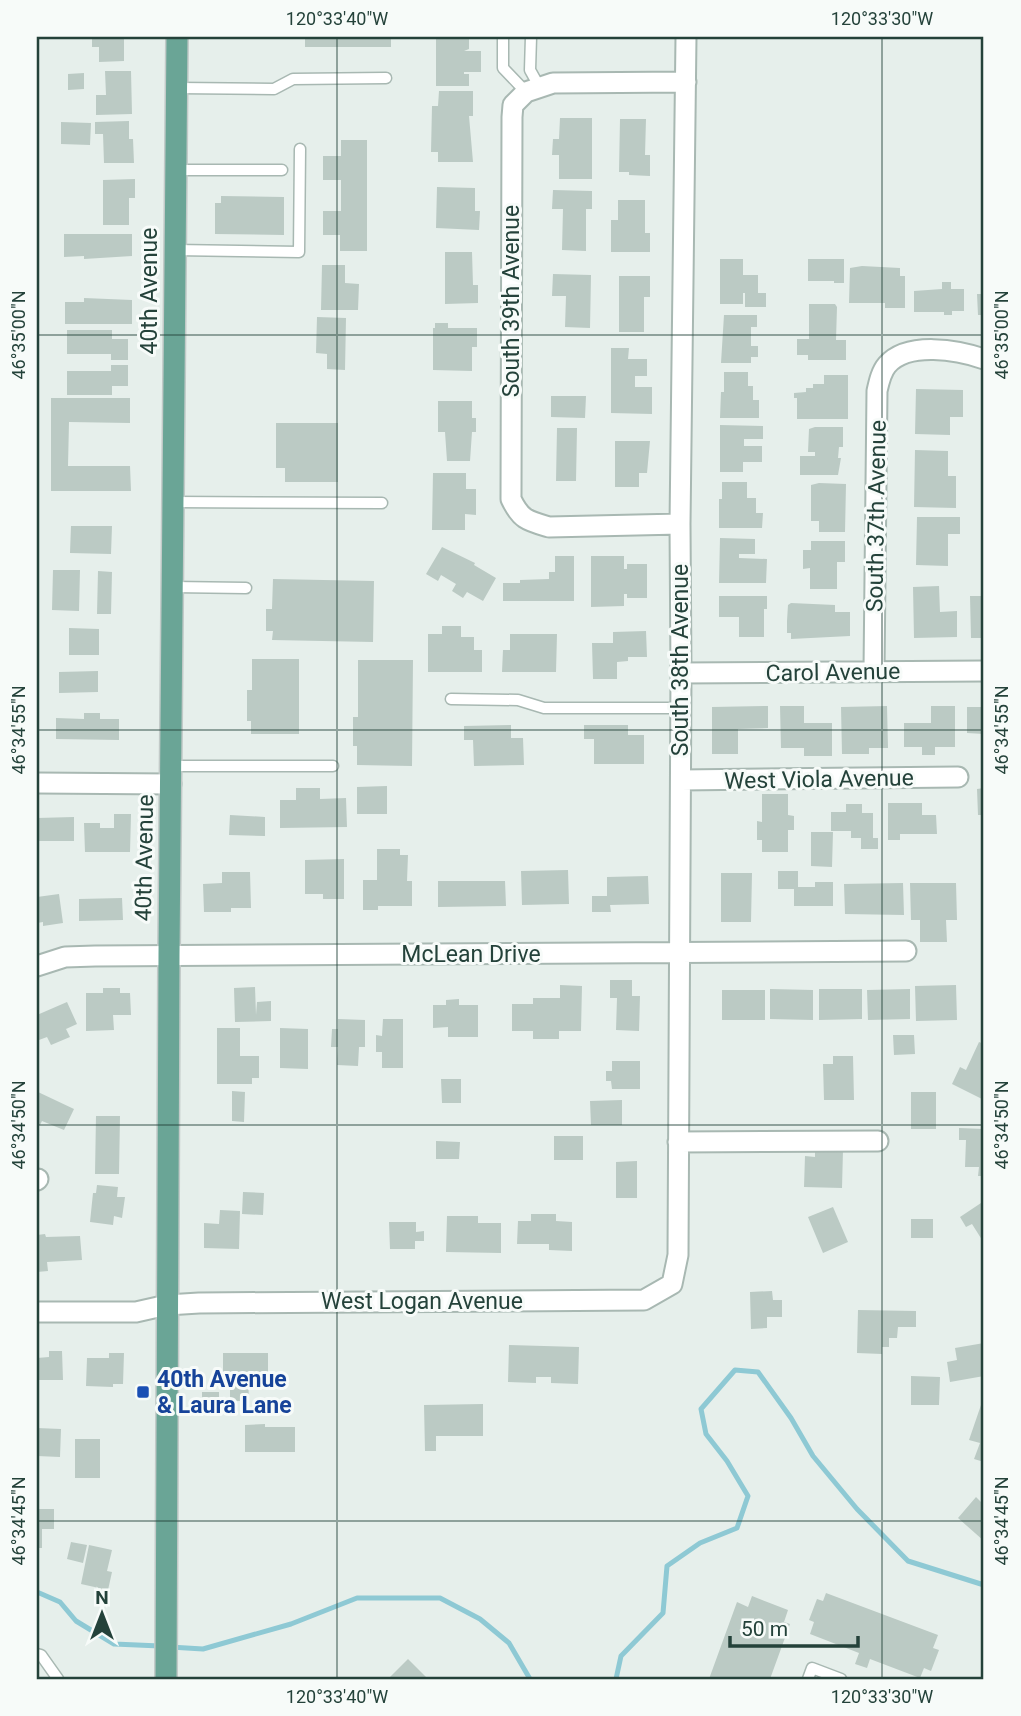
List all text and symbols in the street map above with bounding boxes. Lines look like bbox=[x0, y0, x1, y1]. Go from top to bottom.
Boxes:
text: 120°33'40"W bbox=[286, 8, 388, 29]
text: 120°33'30"W bbox=[831, 8, 933, 29]
street label: South 39th Avenue bbox=[498, 205, 525, 397]
street label: 40th Avenue bbox=[136, 228, 163, 354]
text: 46°35'00"N bbox=[8, 290, 29, 380]
text: 46°35'00"N bbox=[991, 290, 1012, 380]
street label: South 37th Avenue bbox=[861, 420, 892, 612]
street label: South 38th Avenue bbox=[667, 564, 694, 756]
street label: Carol Avenue bbox=[765, 658, 901, 687]
text: 46°34'55"N bbox=[8, 685, 29, 775]
text: 46°34'55"N bbox=[991, 685, 1012, 775]
street label: West Viola Avenue bbox=[724, 764, 914, 795]
street label: 40th Avenue bbox=[130, 794, 159, 922]
street label: McLean Drive bbox=[401, 941, 541, 968]
text: 46°34'50"N bbox=[8, 1080, 29, 1170]
text: 46°34'50"N bbox=[991, 1080, 1012, 1170]
street label: West Logan Avenue bbox=[321, 1288, 523, 1315]
place label: 40th Avenue & Laura Lane bbox=[157, 1366, 292, 1419]
marker: 40th Avenue & Laura Lane bbox=[135, 1384, 151, 1400]
text: 46°34'45"N bbox=[8, 1476, 29, 1566]
text: 46°34'45"N bbox=[991, 1476, 1012, 1566]
north arrow bbox=[66, 1580, 136, 1650]
text: N bbox=[95, 1586, 109, 1609]
scale bar bbox=[730, 1604, 858, 1648]
text: 50 m bbox=[741, 1617, 788, 1641]
text: 120°33'40"W bbox=[286, 1686, 388, 1707]
text: 120°33'30"W bbox=[831, 1686, 933, 1707]

